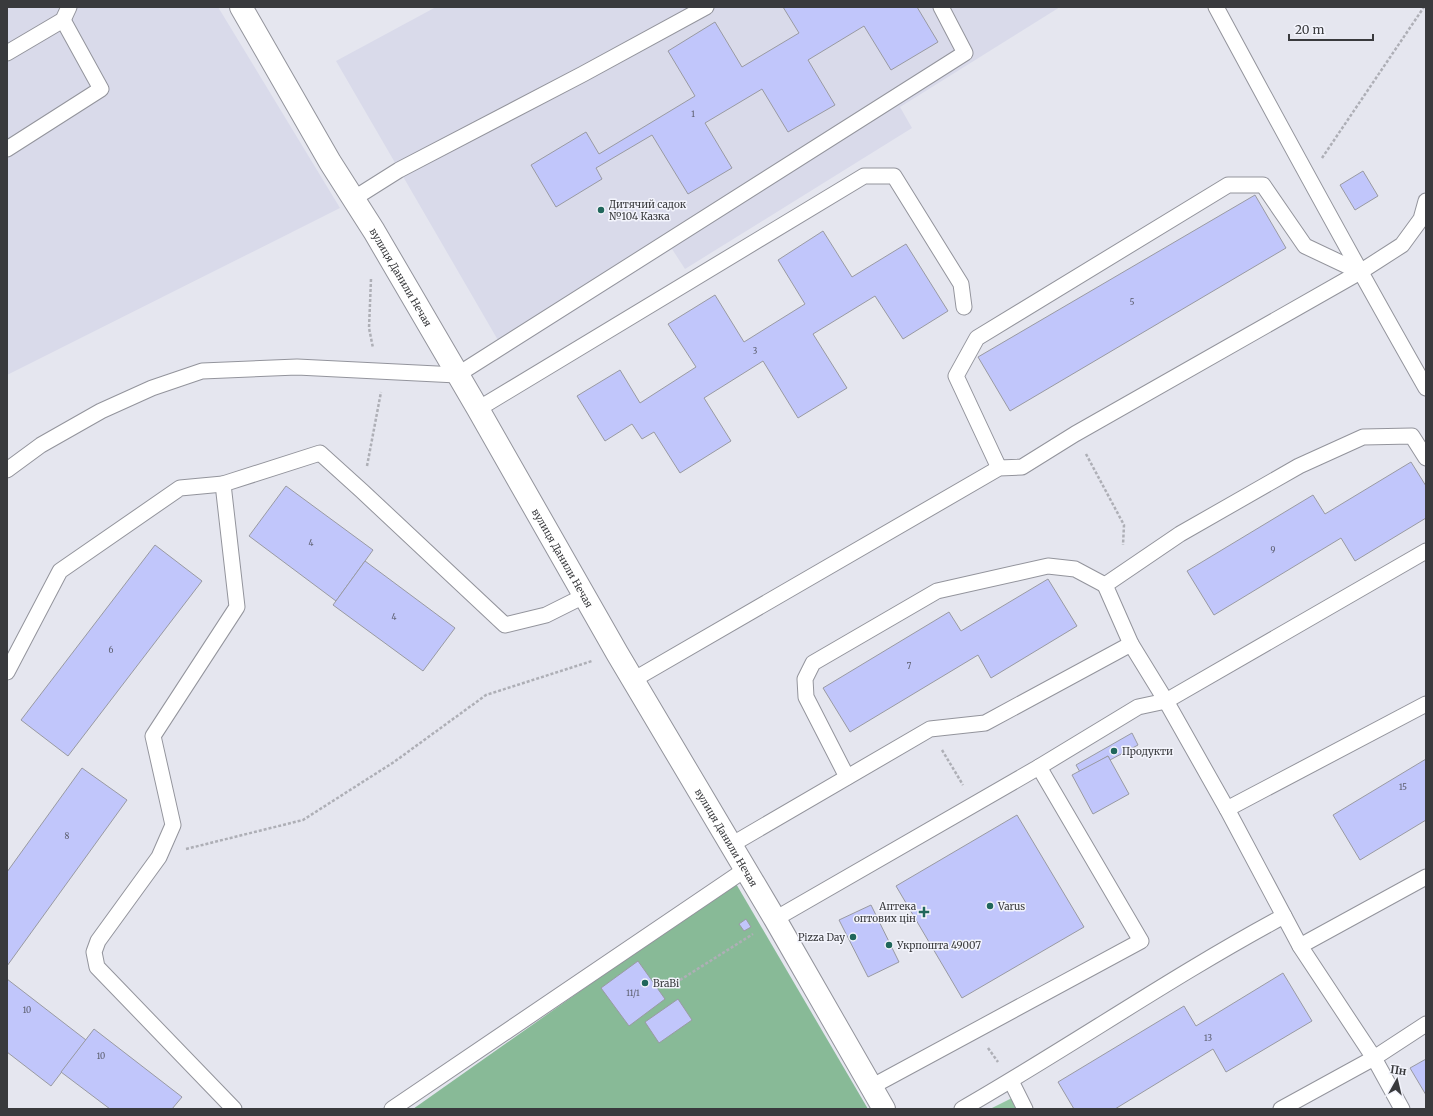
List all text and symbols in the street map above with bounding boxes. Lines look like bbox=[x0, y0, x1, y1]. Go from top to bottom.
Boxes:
scale bar bbox=[1289, 16, 1373, 42]
text: 20 m bbox=[1295, 22, 1324, 37]
house number: 1 bbox=[691, 109, 695, 119]
place label: Дитячий садок №104 Казка bbox=[609, 198, 687, 223]
marker: Дитячий садок №104 Казка bbox=[596, 205, 606, 215]
street label: вулиця Данили Нечая bbox=[367, 226, 434, 329]
house number: 5 bbox=[1130, 297, 1135, 307]
house number: 3 bbox=[753, 346, 758, 356]
street label: вулиця Данили Нечая bbox=[529, 506, 596, 610]
house number: 4 bbox=[309, 538, 314, 548]
house number: 9 bbox=[1271, 545, 1276, 555]
house number: 4 bbox=[392, 612, 397, 622]
house number: 6 bbox=[109, 645, 114, 655]
house number: 7 bbox=[907, 661, 912, 671]
place label: Продукти bbox=[1122, 745, 1173, 758]
marker: Продукти bbox=[1109, 746, 1119, 756]
house number: 15 bbox=[1399, 782, 1407, 792]
street label: вулиця Данили Нечая bbox=[692, 786, 760, 889]
house number: 8 bbox=[65, 831, 70, 841]
place label: Аптека оптових цін bbox=[854, 900, 917, 925]
place label: Varus bbox=[997, 900, 1025, 913]
marker: Varus bbox=[985, 901, 995, 911]
marker: Аптека оптових цін bbox=[919, 907, 929, 917]
place label: Pizza Day bbox=[798, 931, 845, 944]
marker: Pizza Day bbox=[848, 932, 858, 942]
place label: Укрпошта 49007 bbox=[896, 939, 981, 952]
marker: Укрпошта 49007 bbox=[884, 940, 894, 950]
place label: BraBi bbox=[653, 977, 679, 990]
marker: BraBi bbox=[640, 978, 650, 988]
house number: 11/1 bbox=[626, 988, 640, 998]
house number: 10 bbox=[23, 1005, 31, 1015]
house number: 13 bbox=[1204, 1033, 1212, 1043]
house number: 10 bbox=[97, 1051, 105, 1061]
north arrow bbox=[1377, 1060, 1417, 1100]
text: Пн bbox=[1389, 1062, 1408, 1078]

